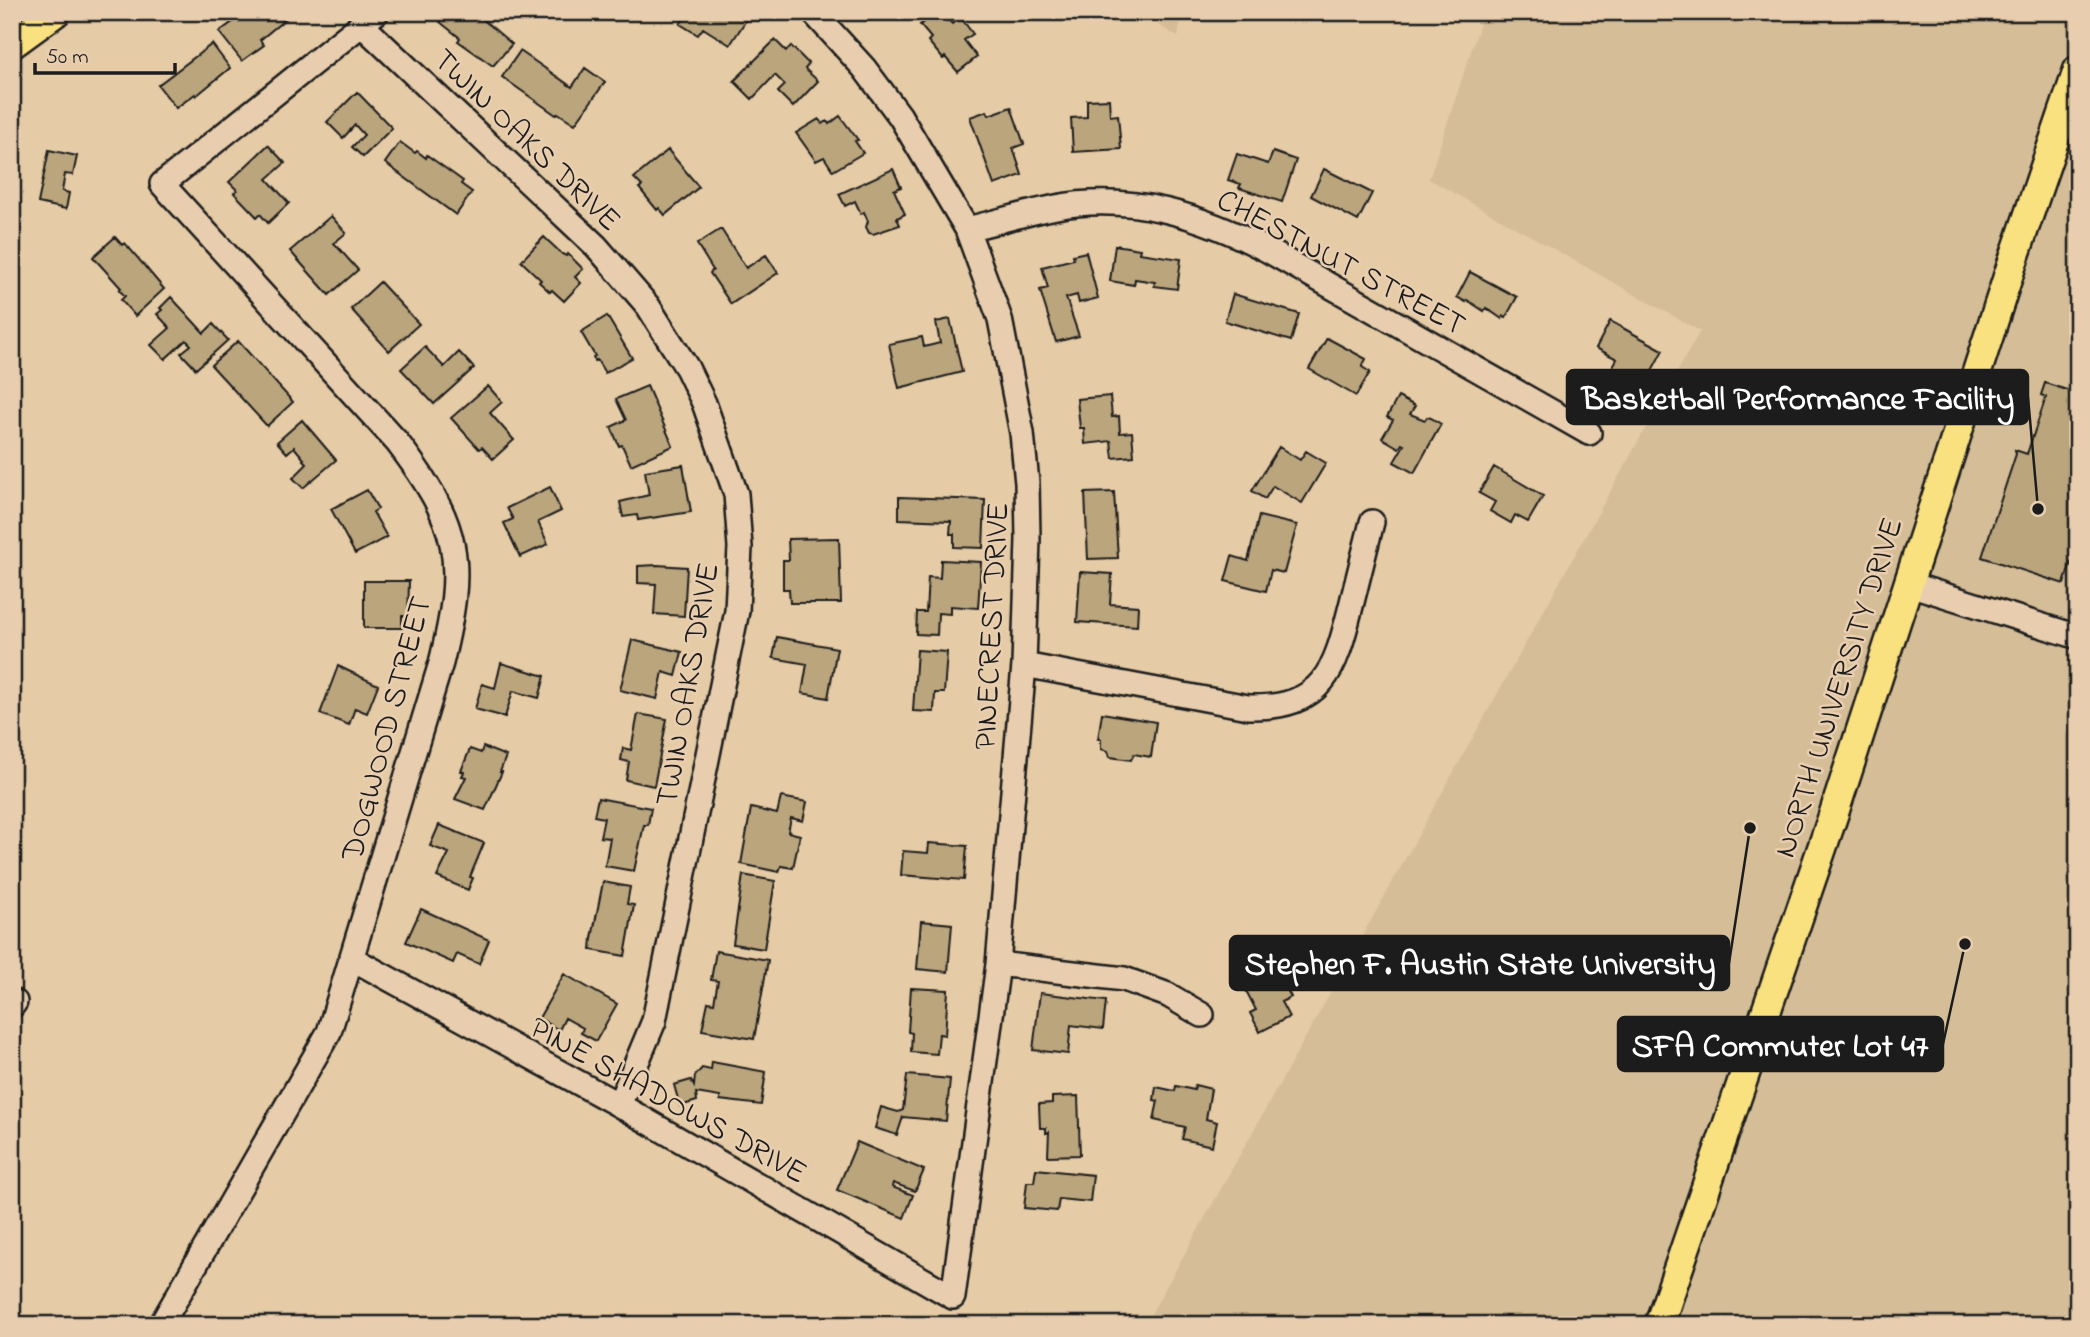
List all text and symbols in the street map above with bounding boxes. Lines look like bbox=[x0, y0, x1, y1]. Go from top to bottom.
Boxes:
scale bar bbox=[35, 32, 175, 76]
street label: TWIN OAKS DRIVE bbox=[421, 39, 630, 244]
text: 50 m bbox=[46, 43, 89, 73]
street label: CHESTNUT STREET bbox=[1207, 178, 1473, 350]
callout: Basketball Performance Facility bbox=[1567, 370, 2028, 424]
text: Basketball Performance Facility bbox=[1580, 377, 2014, 426]
street label: PINECREST DRIVE bbox=[964, 501, 1023, 751]
street label: NORTH UNIVERSITY DRIVE bbox=[1763, 512, 1918, 864]
street label: TWIN OAKS DRIVE bbox=[645, 559, 734, 810]
street label: DOGWOOD STREET bbox=[330, 591, 446, 867]
callout: Stephen F. Austin State University bbox=[1230, 936, 1729, 990]
text: Stephen F. Austin State University bbox=[1244, 942, 1716, 991]
street label: PINE SHADOWS DRIVE bbox=[520, 1006, 815, 1198]
callout: SFA Commuter Lot 47 bbox=[1618, 1017, 1943, 1071]
text: SFA Commuter Lot 47 bbox=[1632, 1024, 1929, 1072]

